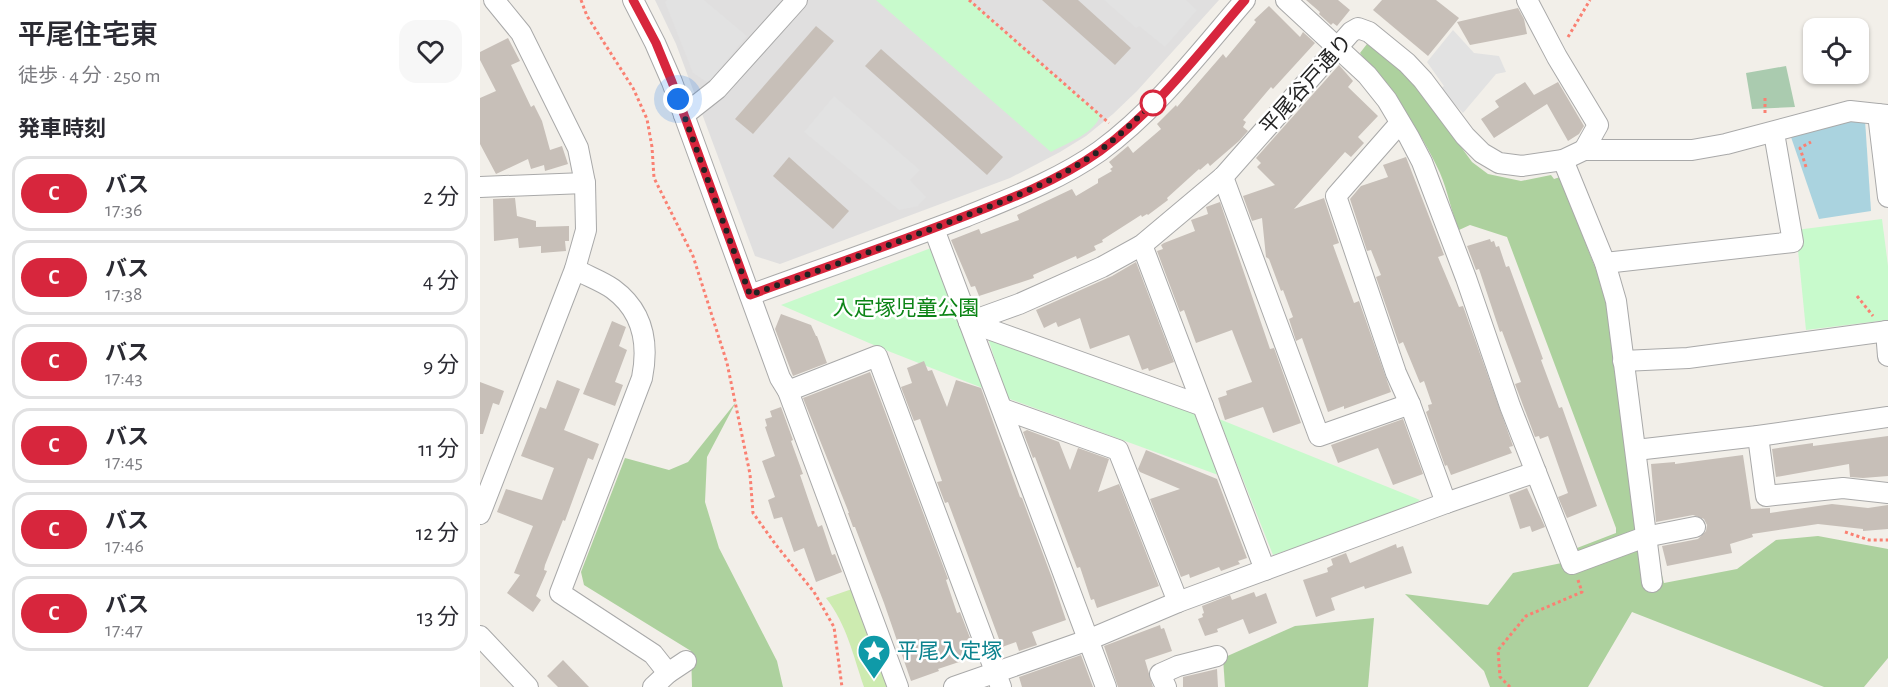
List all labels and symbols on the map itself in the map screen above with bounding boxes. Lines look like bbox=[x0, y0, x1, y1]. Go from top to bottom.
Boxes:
street label: 平尾谷戸通り bbox=[1256, 30, 1356, 138]
your location bbox=[663, 84, 693, 114]
unlabelled marker bbox=[1140, 90, 1166, 116]
park label: 入定塚児童公園 bbox=[833, 297, 980, 319]
place icon: 平尾入定塚 bbox=[856, 633, 892, 680]
place label: 平尾入定塚 bbox=[897, 640, 1002, 662]

